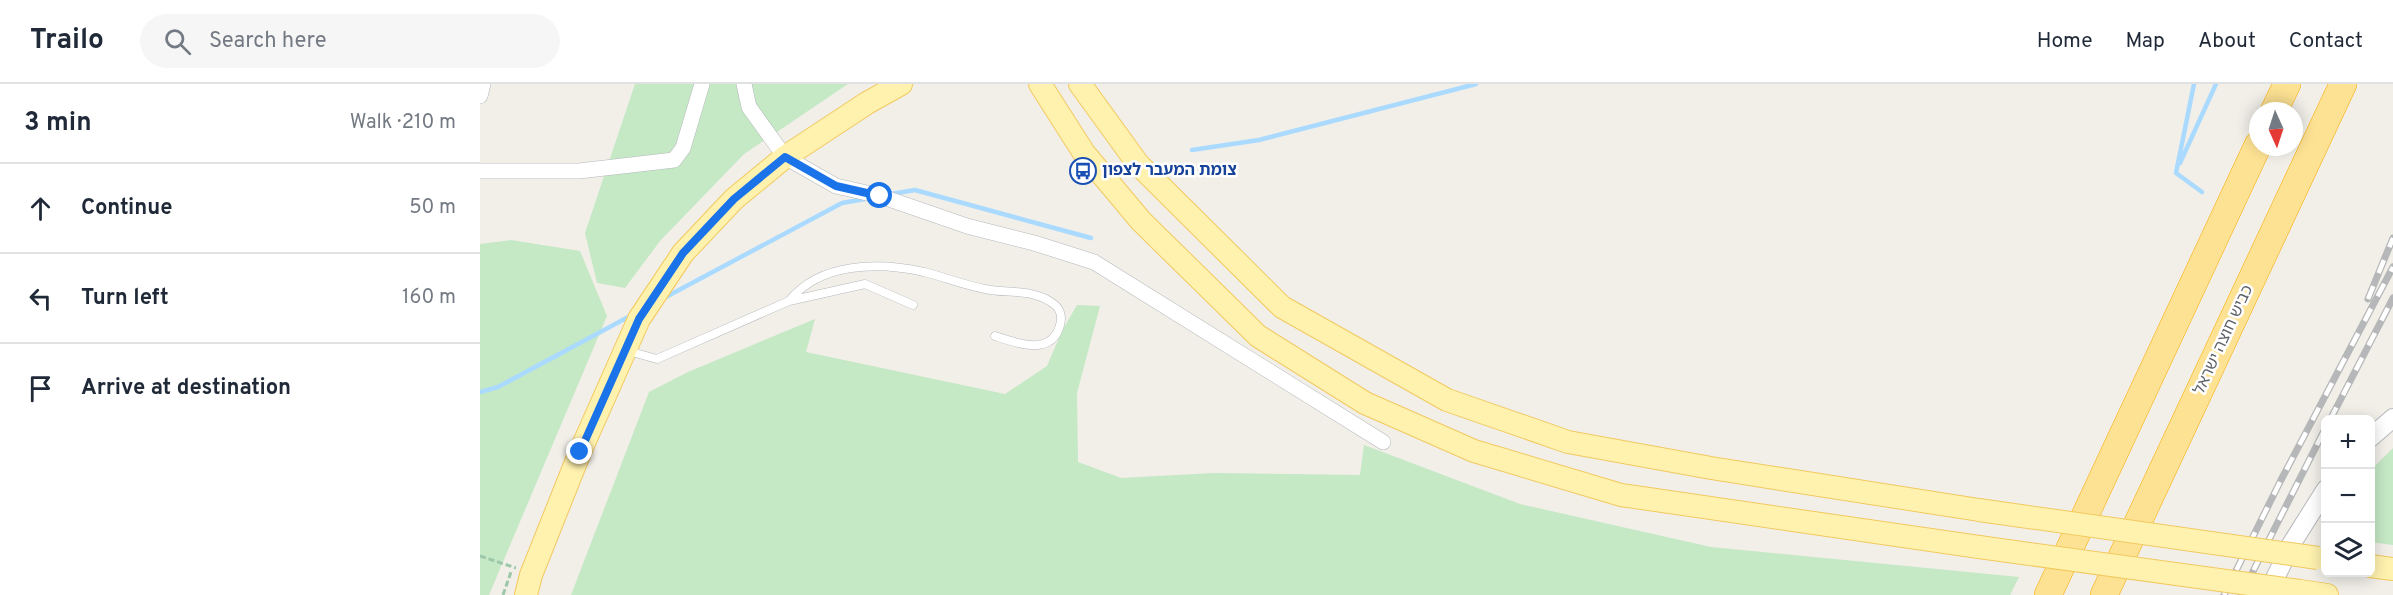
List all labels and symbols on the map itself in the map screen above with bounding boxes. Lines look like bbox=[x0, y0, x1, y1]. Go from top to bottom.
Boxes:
north arrow bbox=[2249, 102, 2303, 156]
bus stop icon: צומת המעבר לצפון bbox=[1068, 156, 1098, 186]
place label: צומת המעבר לצפון bbox=[1102, 161, 1237, 181]
route start bbox=[866, 182, 892, 208]
street label: כביש חוצה ישראל bbox=[2190, 282, 2258, 398]
route end bbox=[566, 438, 592, 464]

